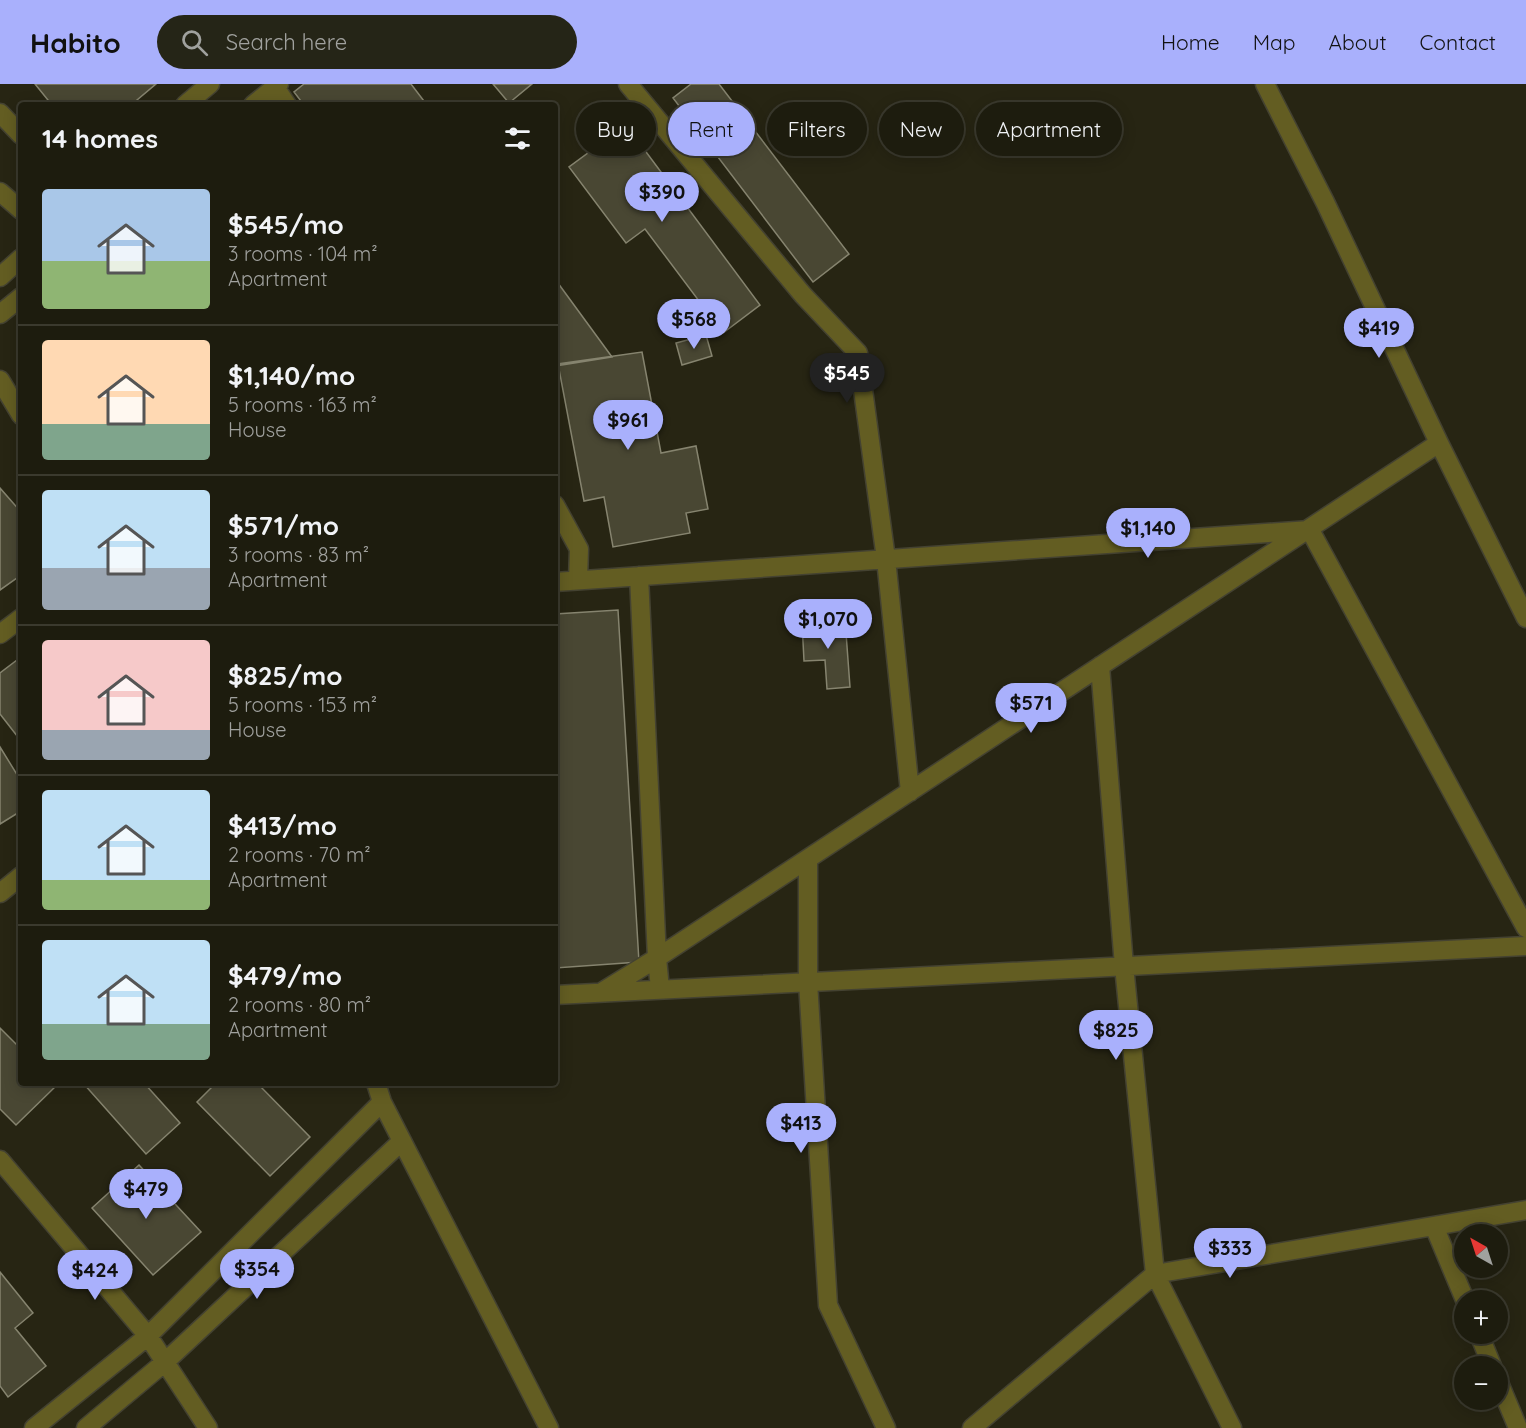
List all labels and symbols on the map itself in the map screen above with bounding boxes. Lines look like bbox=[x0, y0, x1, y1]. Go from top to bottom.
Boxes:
pin: $390 bbox=[626, 172, 698, 223]
pin: $568 bbox=[658, 299, 730, 350]
pin: $419 bbox=[1343, 308, 1415, 359]
pin: $545 bbox=[811, 353, 883, 404]
pin: $961 bbox=[592, 400, 664, 451]
pin: $1,140 bbox=[1099, 508, 1197, 559]
pin: $1,070 bbox=[779, 599, 877, 650]
pin: $571 bbox=[995, 683, 1067, 734]
pin: $825 bbox=[1080, 1010, 1152, 1061]
pin: $413 bbox=[765, 1103, 837, 1154]
pin: $479 bbox=[110, 1169, 182, 1220]
north arrow bbox=[1454, 1224, 1508, 1278]
pin: $333 bbox=[1194, 1228, 1266, 1279]
pin: $354 bbox=[221, 1249, 293, 1300]
pin: $424 bbox=[59, 1250, 131, 1301]

